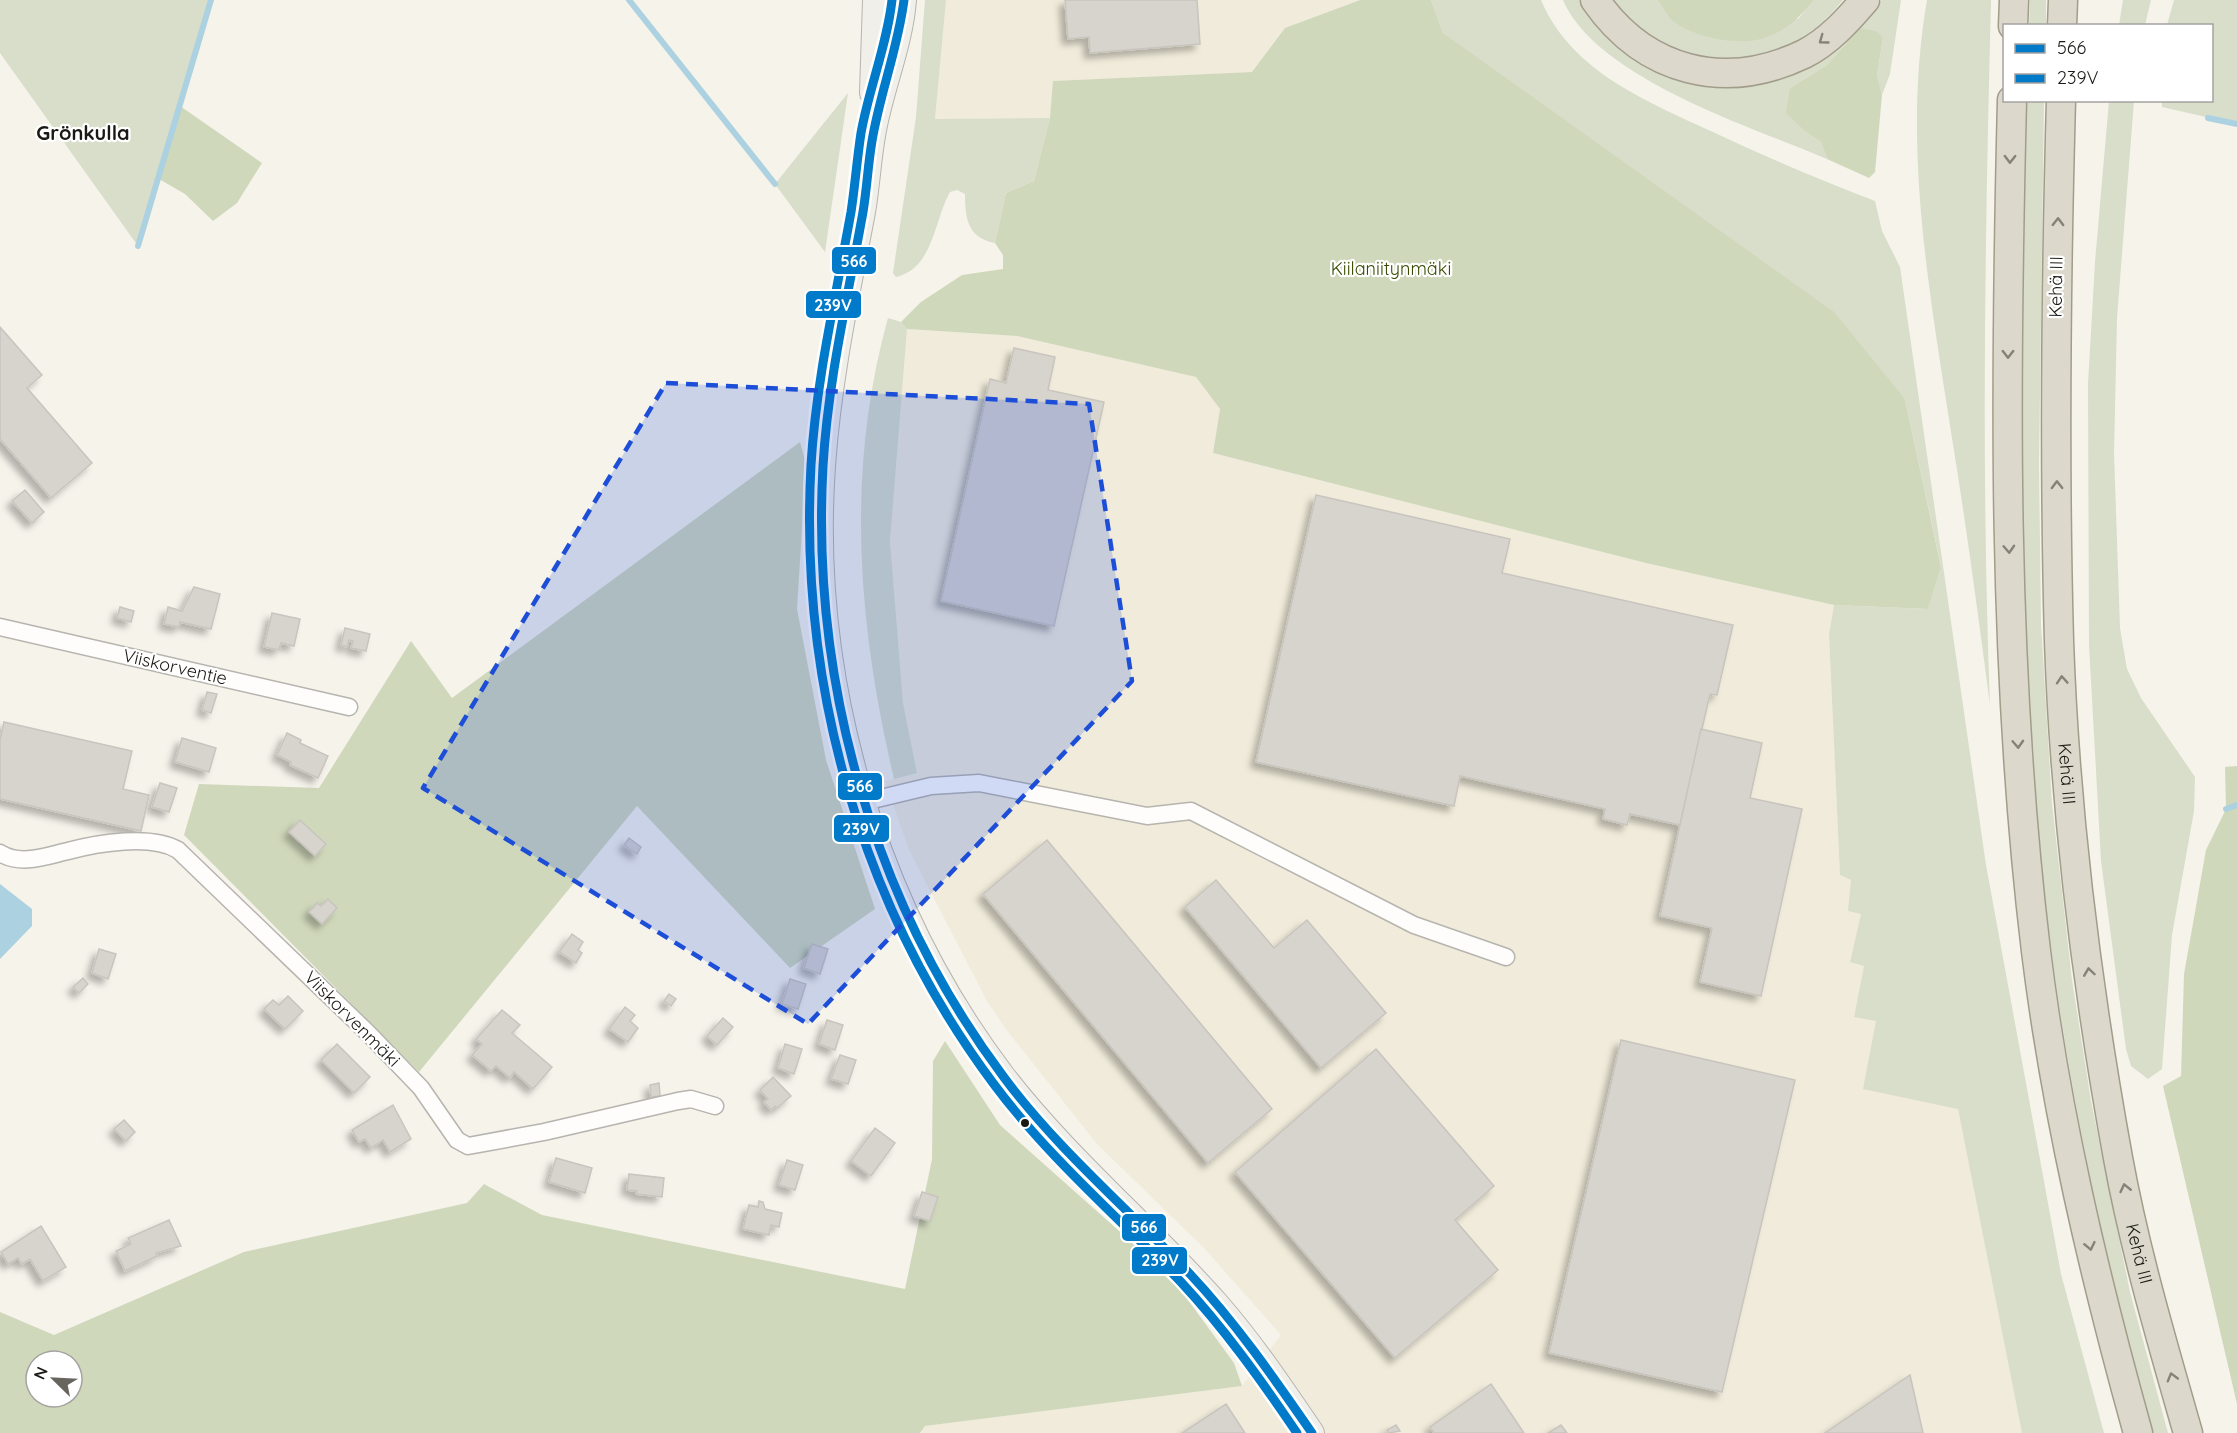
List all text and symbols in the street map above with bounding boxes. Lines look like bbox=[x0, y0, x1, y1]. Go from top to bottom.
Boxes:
legend bbox=[2003, 24, 2213, 102]
one-way arrow bbox=[1819, 33, 1830, 44]
text: 566 bbox=[2057, 36, 2086, 59]
text: 239V bbox=[2057, 66, 2098, 89]
district label: Grönkulla bbox=[36, 120, 130, 145]
one-way arrow bbox=[2004, 154, 2017, 163]
one-way arrow bbox=[2051, 218, 2064, 227]
line badge: 566 bbox=[831, 246, 877, 275]
text: 566 bbox=[841, 251, 868, 271]
street label: Kehä III bbox=[2043, 256, 2068, 318]
park label: Kiilaniitynmäki bbox=[1331, 257, 1451, 280]
line badge: 239V bbox=[805, 290, 862, 319]
text: 239V bbox=[814, 295, 852, 315]
one-way arrow bbox=[2002, 349, 2014, 358]
one-way arrow bbox=[2051, 480, 2063, 489]
one-way arrow bbox=[2002, 544, 2015, 553]
street label: Viiskorventie bbox=[121, 643, 229, 690]
one-way arrow bbox=[2056, 675, 2069, 684]
one-way arrow bbox=[2011, 739, 2024, 748]
street label: Kehä III bbox=[2053, 742, 2081, 805]
line badge: 566 bbox=[837, 772, 883, 801]
text: 566 bbox=[847, 776, 874, 796]
line badge: 239V bbox=[833, 814, 890, 843]
text: 239V bbox=[842, 819, 880, 839]
street label: Viiskorvenmäki bbox=[299, 966, 405, 1072]
one-way arrow bbox=[2083, 968, 2096, 977]
unlabelled marker bbox=[1019, 1117, 1031, 1129]
one-way arrow bbox=[2119, 1183, 2132, 1193]
line badge: 566 bbox=[1121, 1213, 1167, 1242]
text: 566 bbox=[1131, 1217, 1158, 1237]
street label: Kehä III bbox=[2121, 1221, 2158, 1286]
one-way arrow bbox=[2083, 1241, 2096, 1251]
line badge: 239V bbox=[1131, 1246, 1188, 1275]
text: 239V bbox=[1141, 1250, 1179, 1270]
north arrow bbox=[24, 1349, 84, 1409]
text: N bbox=[29, 1363, 52, 1382]
one-way arrow bbox=[2167, 1372, 2179, 1383]

